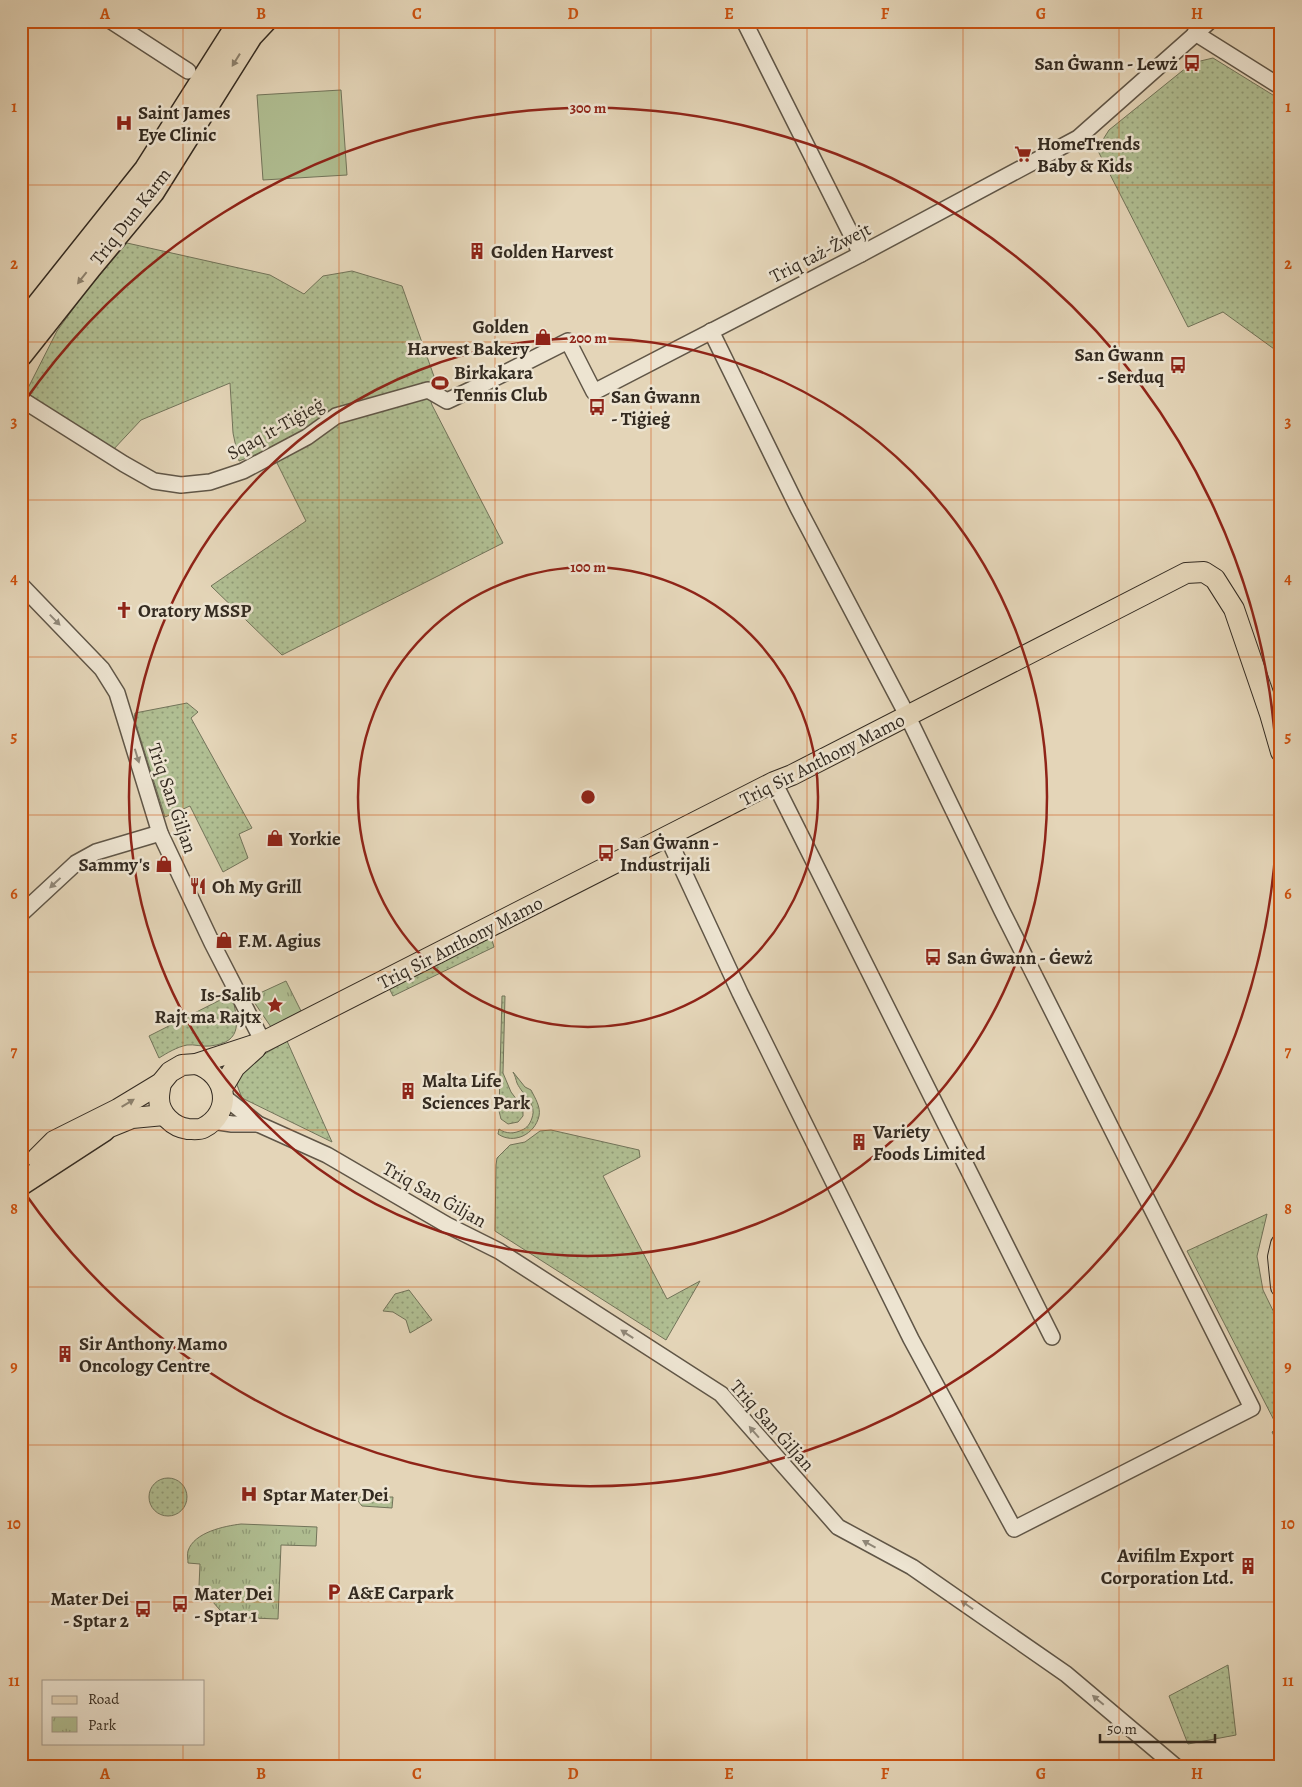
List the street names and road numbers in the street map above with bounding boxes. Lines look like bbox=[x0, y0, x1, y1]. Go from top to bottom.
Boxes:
street label: Triq Dun Karm bbox=[84, 162, 177, 271]
street label: Triq taż-Żwejt bbox=[765, 216, 875, 289]
street label: Sqaq it-Tiġieġ bbox=[222, 391, 329, 466]
street label: Triq Sir Anthony Mamo bbox=[736, 707, 909, 813]
street label: Triq San Ġiljan bbox=[141, 740, 203, 857]
street label: Triq Sir Anthony Mamo bbox=[374, 890, 547, 996]
street label: Triq San Ġiljan bbox=[378, 1156, 491, 1234]
street label: Triq San Ġiljan bbox=[724, 1374, 820, 1477]

